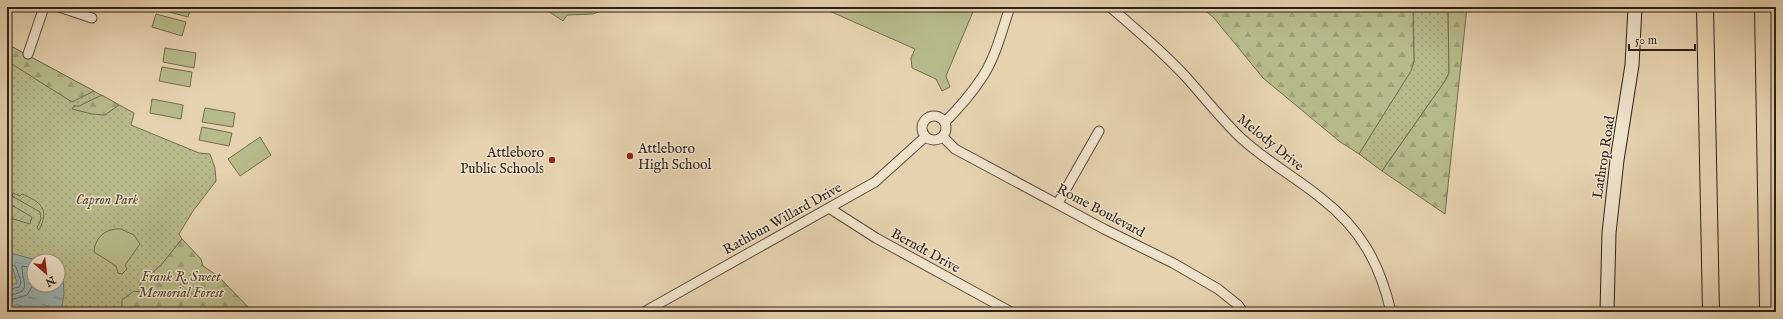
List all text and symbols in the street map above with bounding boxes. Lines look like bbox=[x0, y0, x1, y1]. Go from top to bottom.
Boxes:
scale bar bbox=[1629, 26, 1695, 52]
text: 50 m bbox=[1635, 33, 1657, 48]
street label: Melody Drive bbox=[1233, 110, 1308, 176]
street label: Lathrop Road bbox=[1589, 114, 1619, 200]
place label: Attleboro High School bbox=[637, 140, 711, 174]
place label: Attleboro Public Schools bbox=[460, 144, 544, 178]
marker: Attleboro High School bbox=[625, 151, 635, 161]
marker: Attleboro Public Schools bbox=[547, 155, 557, 165]
street label: Rathbun Willard Drive bbox=[720, 178, 846, 259]
street label: Rome Boulevard bbox=[1053, 180, 1148, 242]
park label: Capron Park bbox=[76, 191, 139, 209]
street label: Berndt Drive bbox=[888, 225, 964, 277]
north arrow bbox=[26, 253, 66, 293]
park label: Frank R. Sweet Memorial Forest bbox=[138, 268, 224, 302]
text: N bbox=[42, 272, 59, 290]

